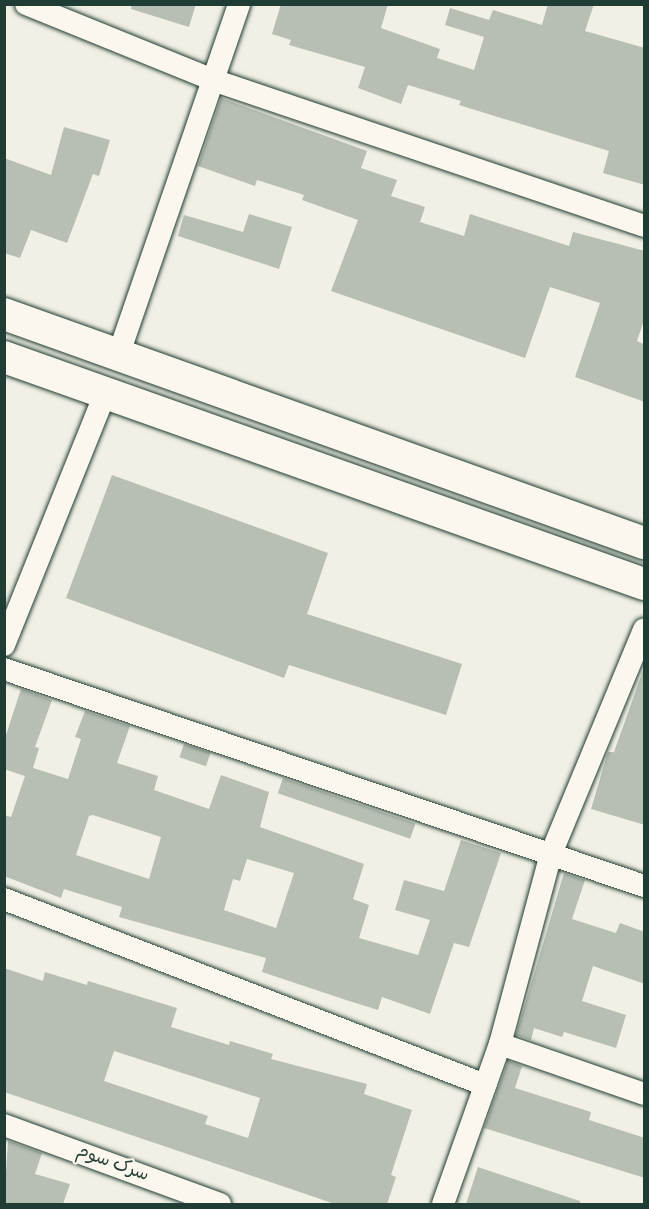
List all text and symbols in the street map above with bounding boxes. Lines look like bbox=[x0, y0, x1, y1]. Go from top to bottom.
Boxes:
street label: سرک سوم bbox=[73, 1142, 151, 1188]

